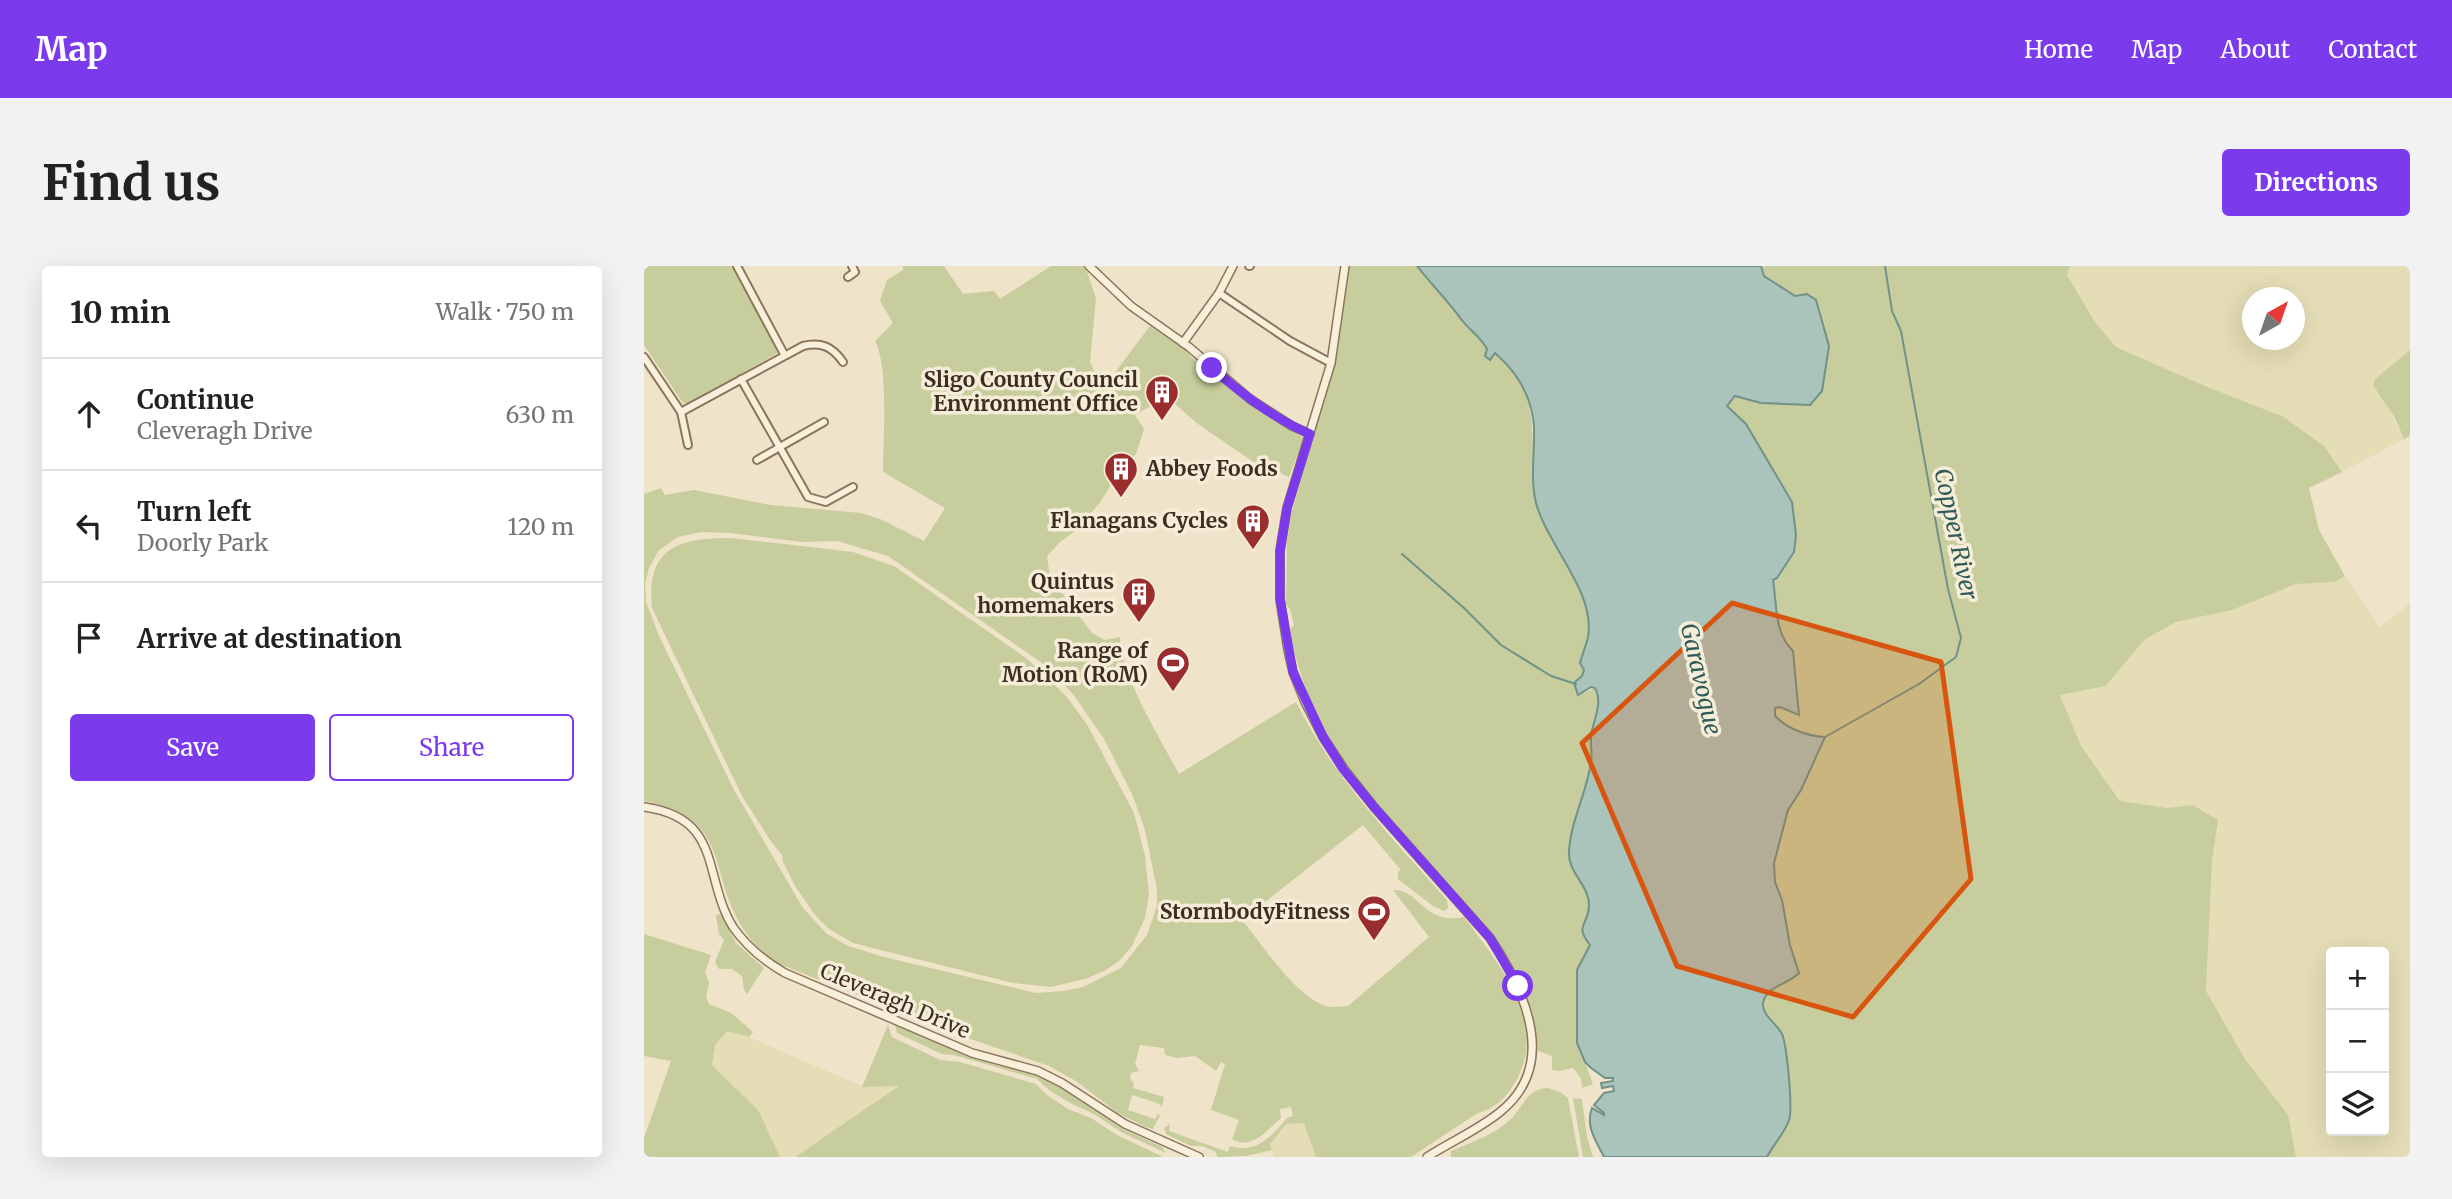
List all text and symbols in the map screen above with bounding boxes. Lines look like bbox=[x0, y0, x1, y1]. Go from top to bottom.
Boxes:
text: Map bbox=[35, 29, 108, 70]
text: Home bbox=[2024, 34, 2093, 65]
text: Map bbox=[2131, 34, 2182, 65]
text: About bbox=[2220, 34, 2290, 65]
text: Contact bbox=[2328, 34, 2417, 65]
button: Directions bbox=[2222, 149, 2410, 216]
text: Find us bbox=[42, 152, 220, 213]
north arrow bbox=[2242, 287, 2305, 350]
text: 10 min bbox=[70, 293, 170, 331]
text: Walk · 750 m bbox=[436, 297, 574, 326]
route end bbox=[1196, 352, 1227, 383]
place label: Sligo County Council Environment Office bbox=[923, 366, 1138, 417]
building icon: Sligo County Council Environment Office bbox=[1143, 373, 1181, 422]
text: Continue bbox=[137, 383, 254, 416]
icon: ahead bbox=[70, 395, 108, 433]
text: 630 m bbox=[506, 400, 574, 429]
text: Cleveragh Drive bbox=[137, 416, 313, 445]
building icon: Abbey Foods bbox=[1102, 450, 1140, 499]
place label: Abbey Foods bbox=[1145, 455, 1278, 482]
water label: Copper River bbox=[1928, 466, 1985, 603]
text: Turn left bbox=[137, 495, 251, 528]
building icon: Flanagans Cycles bbox=[1234, 502, 1272, 551]
icon: left bbox=[70, 507, 108, 545]
place label: Flanagans Cycles bbox=[1050, 507, 1228, 534]
text: 120 m bbox=[508, 512, 574, 541]
text: Doorly Park bbox=[137, 528, 269, 557]
place label: Quintus homemakers bbox=[977, 568, 1114, 619]
building icon: Quintus homemakers bbox=[1120, 575, 1158, 624]
icon: arrive bbox=[70, 619, 108, 657]
water label: Garavogue bbox=[1675, 620, 1728, 737]
text: Arrive at destination bbox=[137, 622, 402, 655]
place label: Range of Motion (RoM) bbox=[1002, 637, 1150, 688]
sports icon: Range of Motion (RoM) bbox=[1154, 644, 1192, 693]
button: Save bbox=[70, 714, 315, 781]
button: Share bbox=[329, 714, 574, 781]
sports icon: StormbodyFitness bbox=[1355, 893, 1393, 942]
place label: StormbodyFitness bbox=[1160, 898, 1350, 925]
map controls bbox=[2326, 947, 2389, 1136]
button: + bbox=[2326, 947, 2389, 1010]
street label: Cleveragh Drive bbox=[816, 957, 974, 1044]
route start bbox=[1502, 970, 1533, 1001]
button: − bbox=[2326, 1010, 2389, 1073]
button: layers bbox=[2326, 1073, 2389, 1136]

